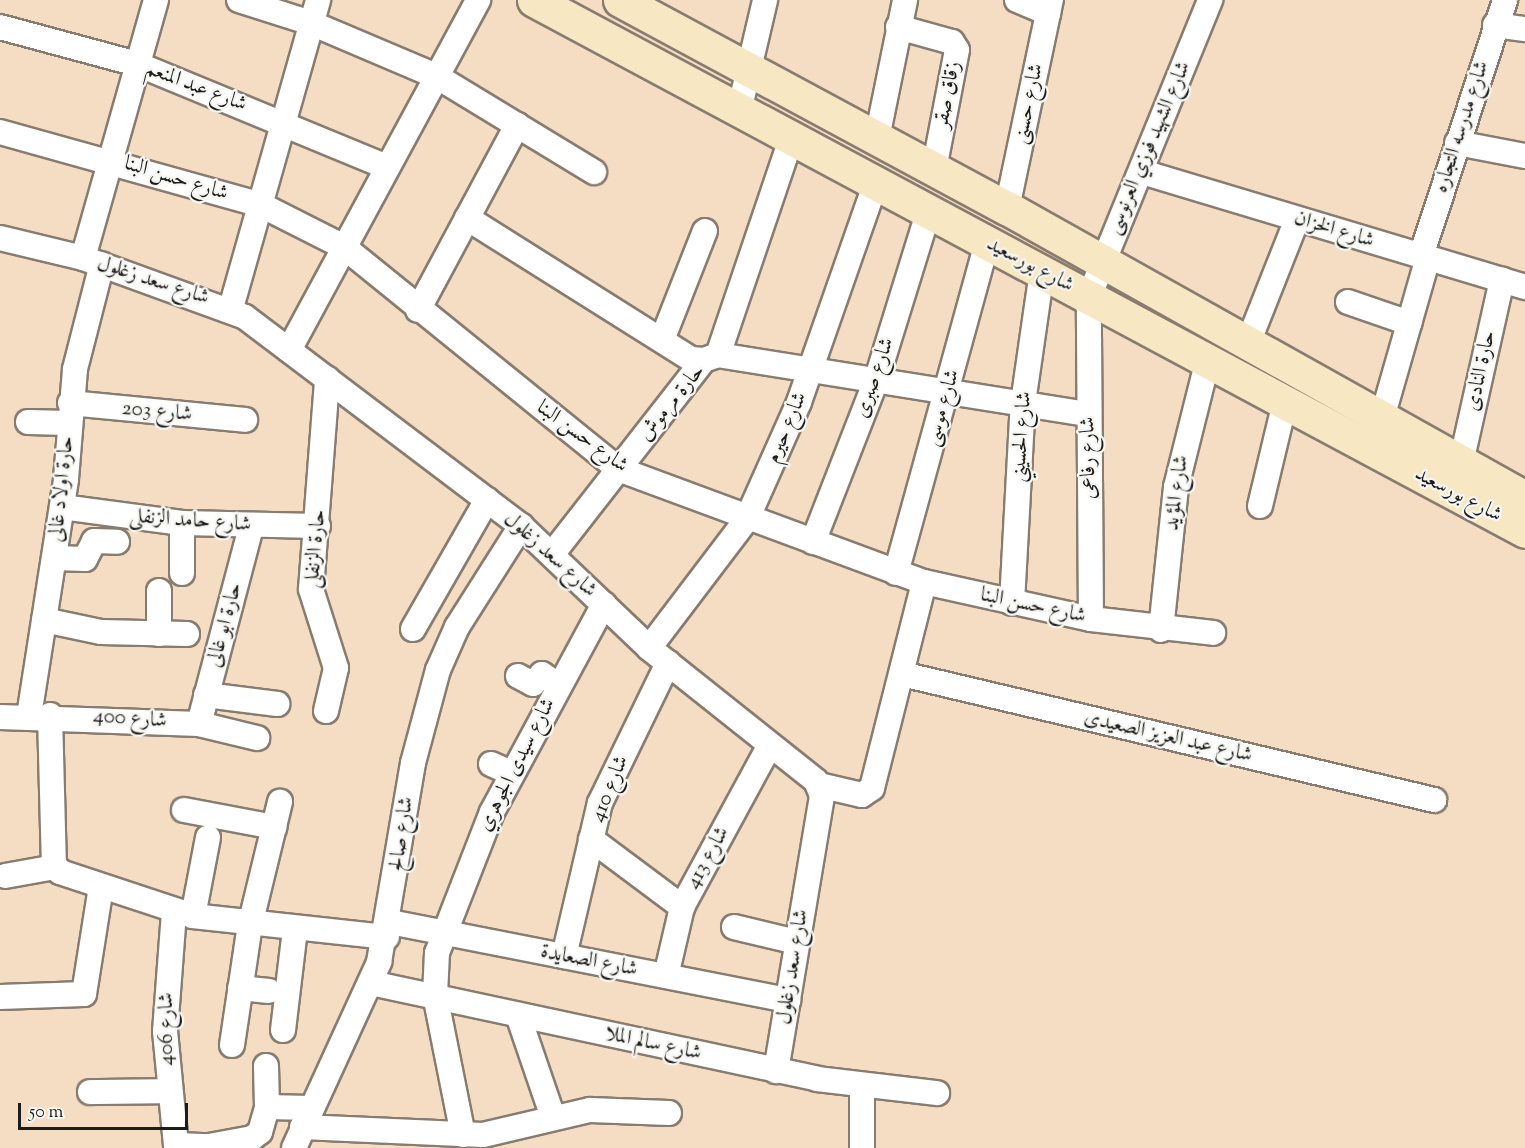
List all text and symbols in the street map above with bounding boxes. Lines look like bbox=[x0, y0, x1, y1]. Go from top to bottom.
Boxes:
street label: شارع عبد المنعم bbox=[142, 56, 250, 118]
street label: شارع الشهيد فوزي العرنوسى bbox=[1101, 58, 1197, 238]
street label: شارع مدرسه التجاره bbox=[1429, 58, 1495, 196]
street label: زقاق صقر bbox=[929, 59, 967, 131]
street label: شارع حسنى bbox=[1008, 61, 1050, 147]
street label: شارع حسن البنا bbox=[121, 151, 231, 207]
street label: شارع الخزان bbox=[1291, 206, 1377, 254]
street label: شارع بورسعيد bbox=[982, 232, 1078, 298]
street label: شارع سعد زغلول bbox=[94, 251, 212, 311]
street label: حارة النادى bbox=[1460, 328, 1502, 414]
street label: شارع صبرى bbox=[850, 335, 900, 421]
street label: حارة مرموش bbox=[633, 359, 711, 447]
street label: شارع موسى bbox=[920, 367, 966, 449]
street label: شارع حيرم bbox=[761, 389, 813, 467]
street label: شارع الحسيني bbox=[1006, 391, 1038, 483]
street label: شارع حسن البنا bbox=[531, 395, 633, 479]
street label: شارع 203 bbox=[121, 396, 193, 428]
street label: شارع رفاعى bbox=[1076, 416, 1102, 500]
street label: حارة اولاد غالى bbox=[44, 435, 80, 543]
street label: شارع المؤيد bbox=[1159, 454, 1195, 532]
street label: شارع بورسعيد bbox=[1410, 462, 1506, 528]
street label: شارع حامد الزنفلى bbox=[128, 504, 252, 538]
street label: شارع سعد زغلول bbox=[498, 507, 602, 603]
street label: حارة الزنفلى bbox=[300, 508, 332, 590]
street label: حارة ابو غالى bbox=[202, 580, 248, 670]
street label: شارع حسن البنا bbox=[978, 583, 1088, 629]
street label: شارع سيدى الجوهري bbox=[473, 694, 561, 836]
street label: شارع 400 bbox=[92, 704, 168, 734]
street label: شارع عبد العزيز الصعيدى bbox=[1081, 705, 1255, 769]
street label: شارع 410 bbox=[585, 752, 635, 826]
street label: شارع صالح bbox=[384, 795, 420, 873]
street label: شارع 413 bbox=[681, 823, 735, 893]
street label: شارع سعد زغلول bbox=[771, 908, 815, 1026]
street label: شارع الصعايدة bbox=[538, 939, 640, 983]
street label: شارع 406 bbox=[154, 993, 180, 1065]
street label: شارع سالم الملا bbox=[602, 1021, 704, 1067]
scale bar bbox=[21, 1091, 190, 1129]
text: 50 m bbox=[29, 1100, 63, 1126]

